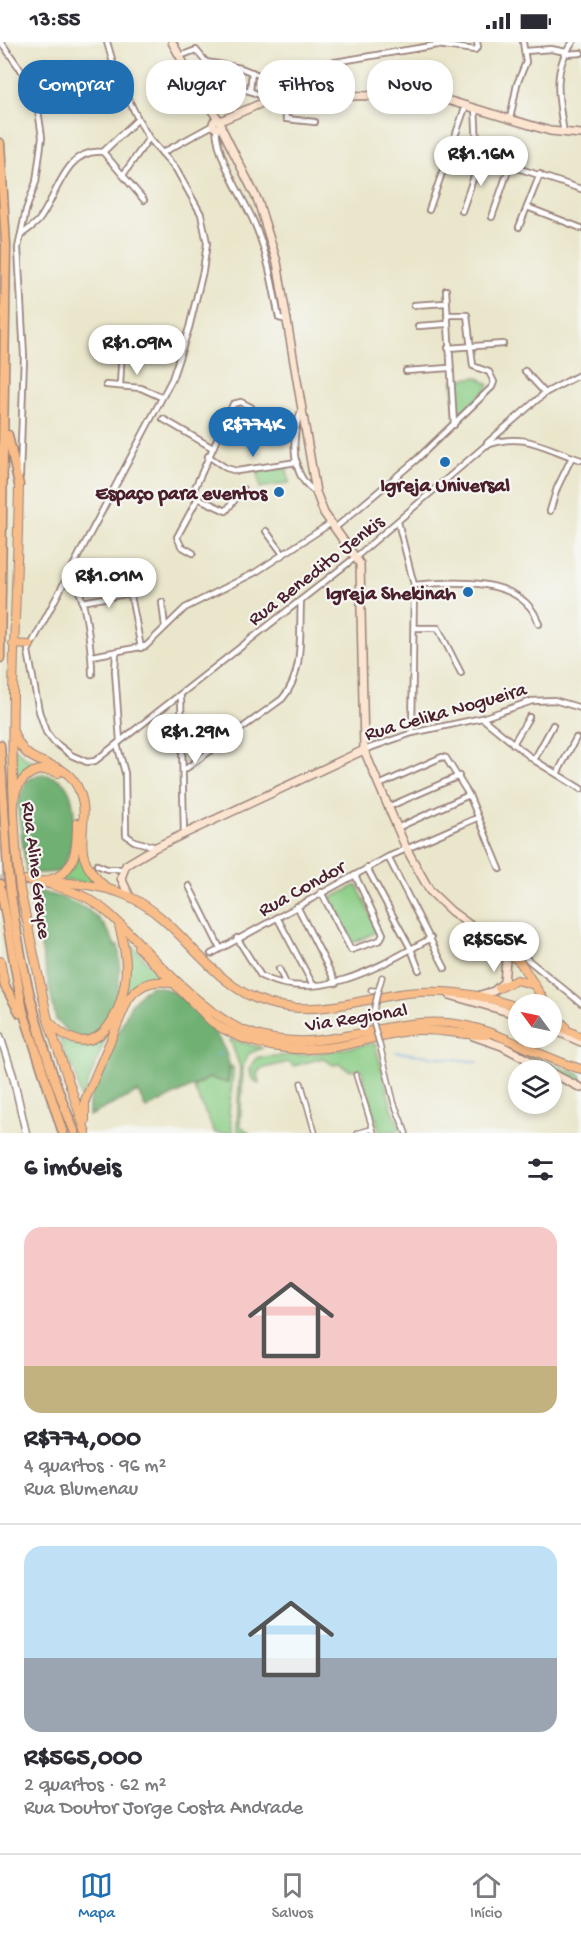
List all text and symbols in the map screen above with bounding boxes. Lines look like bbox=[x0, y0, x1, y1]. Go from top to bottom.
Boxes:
text: 13:55 bbox=[30, 8, 80, 34]
chip: Comprar bbox=[18, 60, 134, 114]
chip: Alugar bbox=[146, 60, 246, 114]
chip: Filtros bbox=[258, 60, 355, 114]
chip: Novo bbox=[367, 60, 453, 114]
pin: R$1.16M bbox=[426, 136, 536, 187]
text: R$1.16M bbox=[448, 144, 514, 167]
pin: R$1.09M bbox=[82, 325, 192, 376]
text: R$1.09M bbox=[102, 333, 172, 356]
pin: R$774K bbox=[204, 407, 302, 458]
text: R$774K bbox=[223, 415, 283, 438]
marker: Igreja Universal bbox=[438, 455, 452, 469]
place label: Igreja Universal bbox=[380, 476, 510, 499]
place label: Espaço para eventos bbox=[96, 484, 269, 507]
marker: Espaço para eventos bbox=[272, 485, 286, 499]
street label: Rua Benedito Jenkis bbox=[244, 511, 390, 632]
pin: R$1.01M bbox=[54, 558, 164, 609]
text: R$1.01M bbox=[75, 566, 143, 589]
place label: Igreja Shekinah bbox=[326, 584, 456, 607]
marker: Igreja Shekinah bbox=[461, 585, 475, 599]
street label: Rua Celika Nogueira bbox=[362, 679, 530, 747]
pin: R$1.29M bbox=[140, 714, 250, 765]
text: R$1.29M bbox=[161, 722, 229, 745]
street label: Rua Aline Greyce bbox=[15, 801, 54, 941]
street label: Rua Condor bbox=[255, 856, 352, 923]
pin: R$565K bbox=[445, 922, 543, 973]
text: R$565K bbox=[463, 930, 525, 953]
north arrow bbox=[508, 994, 562, 1048]
map controls bbox=[508, 994, 562, 1114]
street label: Via Regional bbox=[303, 1000, 409, 1039]
button: layers bbox=[508, 1060, 562, 1114]
icon: filters bbox=[524, 1153, 557, 1186]
text: 6 imóveis bbox=[24, 1154, 121, 1185]
icon: home bbox=[237, 1266, 345, 1374]
text: R$774,000 bbox=[24, 1425, 141, 1456]
text: 4 quartos · 96 m² bbox=[24, 1456, 166, 1479]
text: Rua Blumenau bbox=[24, 1479, 138, 1502]
icon: home bbox=[237, 1585, 345, 1693]
text: R$565,000 bbox=[24, 1744, 142, 1775]
text: 2 quartos · 62 m² bbox=[24, 1775, 167, 1798]
text: Rua Doutor Jorge Costa Andrade bbox=[24, 1798, 303, 1821]
tab: Mapa bbox=[78, 1869, 115, 1924]
tab: Salvos bbox=[272, 1869, 313, 1924]
tab: Início bbox=[470, 1869, 503, 1924]

